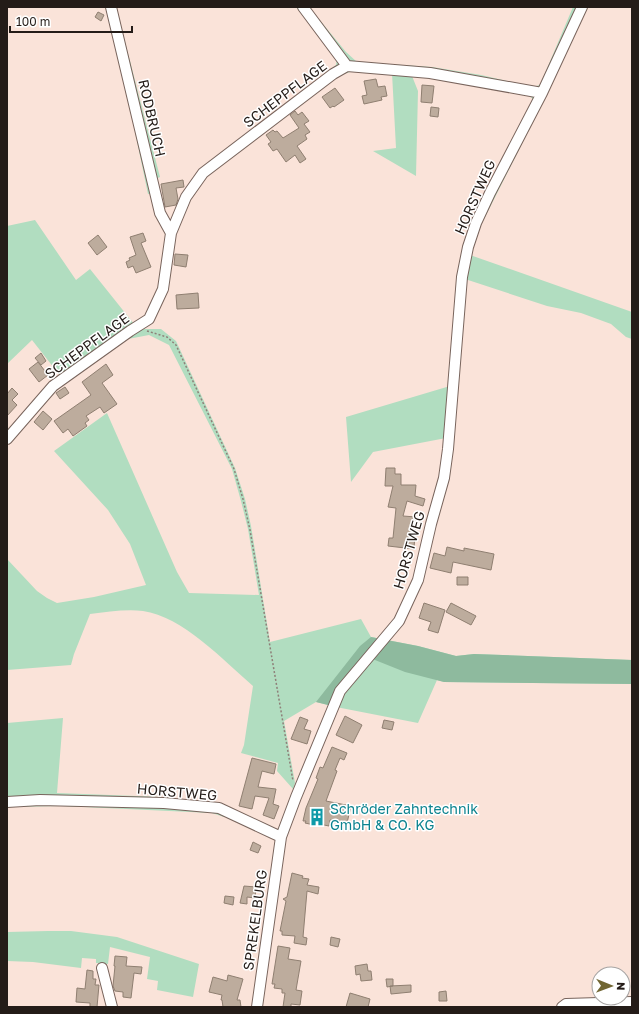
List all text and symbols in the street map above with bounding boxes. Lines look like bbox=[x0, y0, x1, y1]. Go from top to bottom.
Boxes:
scale bar bbox=[10, 8, 132, 34]
text: 100 m bbox=[16, 14, 50, 29]
street label: SCHEPPFLAGE bbox=[240, 57, 330, 131]
street label: RODBRUCH bbox=[135, 78, 170, 158]
street label: HORSTWEG bbox=[450, 157, 499, 237]
street label: SCHEPPFLAGE bbox=[41, 309, 132, 382]
street label: HORSTWEG bbox=[389, 509, 428, 591]
street label: HORSTWEG bbox=[136, 780, 218, 803]
place label: Schröder Zahntechnik GmbH & CO. KG bbox=[330, 800, 478, 833]
building icon: Schröder Zahntechnik GmbH & CO. KG bbox=[307, 807, 327, 827]
street label: SPREKELBURG bbox=[239, 868, 270, 971]
north arrow bbox=[591, 966, 631, 1006]
text: N bbox=[615, 982, 628, 990]

